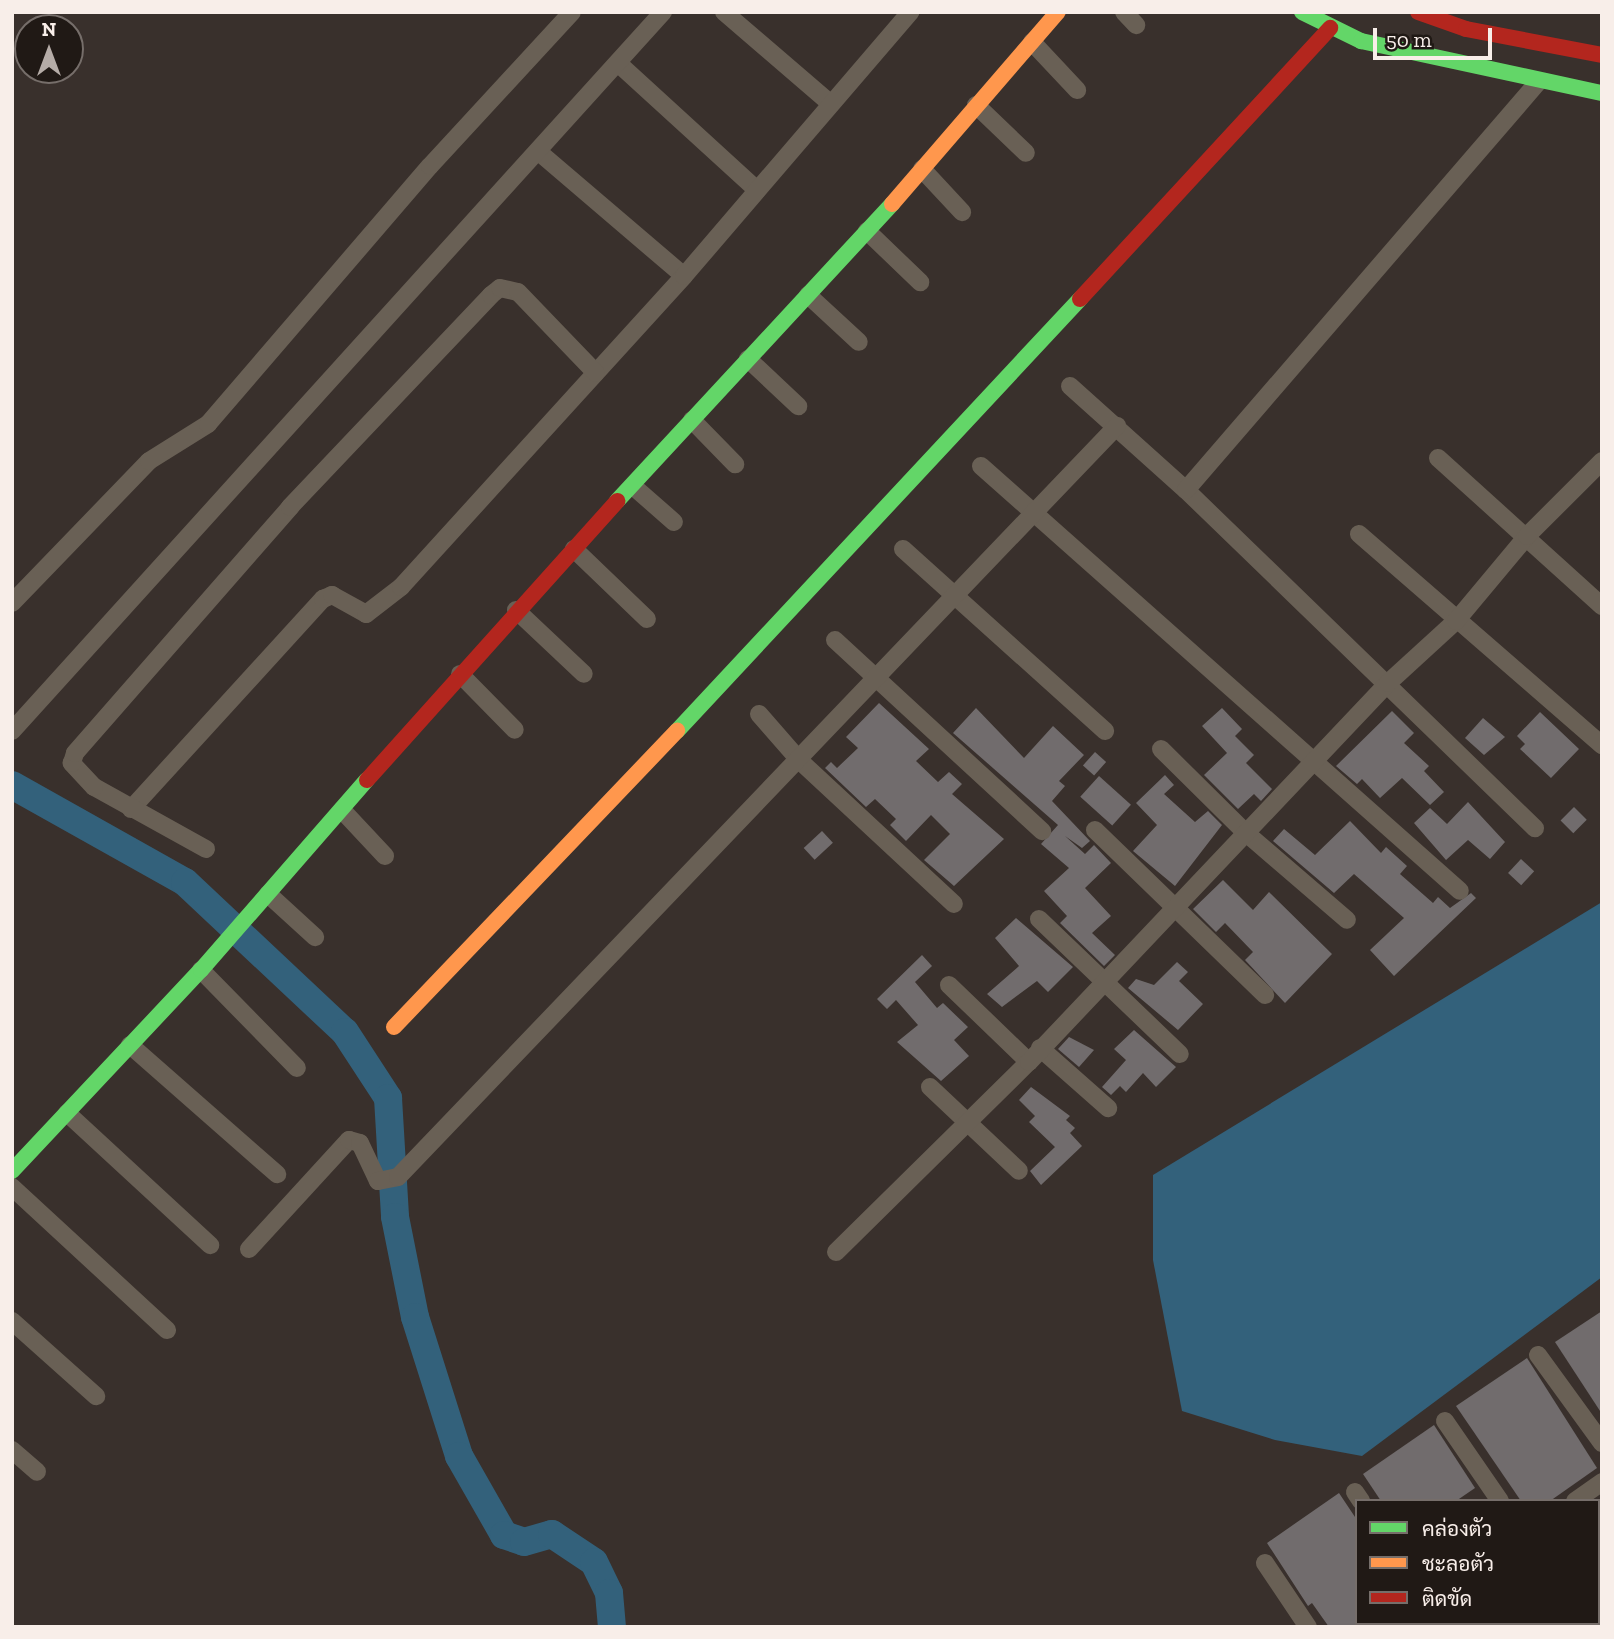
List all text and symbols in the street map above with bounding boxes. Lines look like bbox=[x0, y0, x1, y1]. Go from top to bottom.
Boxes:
north arrow bbox=[14, 14, 84, 84]
scale bar bbox=[1376, 14, 1495, 58]
text: N bbox=[42, 18, 56, 41]
text: 50 m bbox=[1386, 27, 1432, 52]
legend bbox=[1355, 1499, 1600, 1625]
text: คล่องตัว bbox=[1422, 1516, 1492, 1541]
text: ชะลอตัว bbox=[1422, 1551, 1494, 1576]
text: ติดขัด bbox=[1422, 1586, 1472, 1611]

